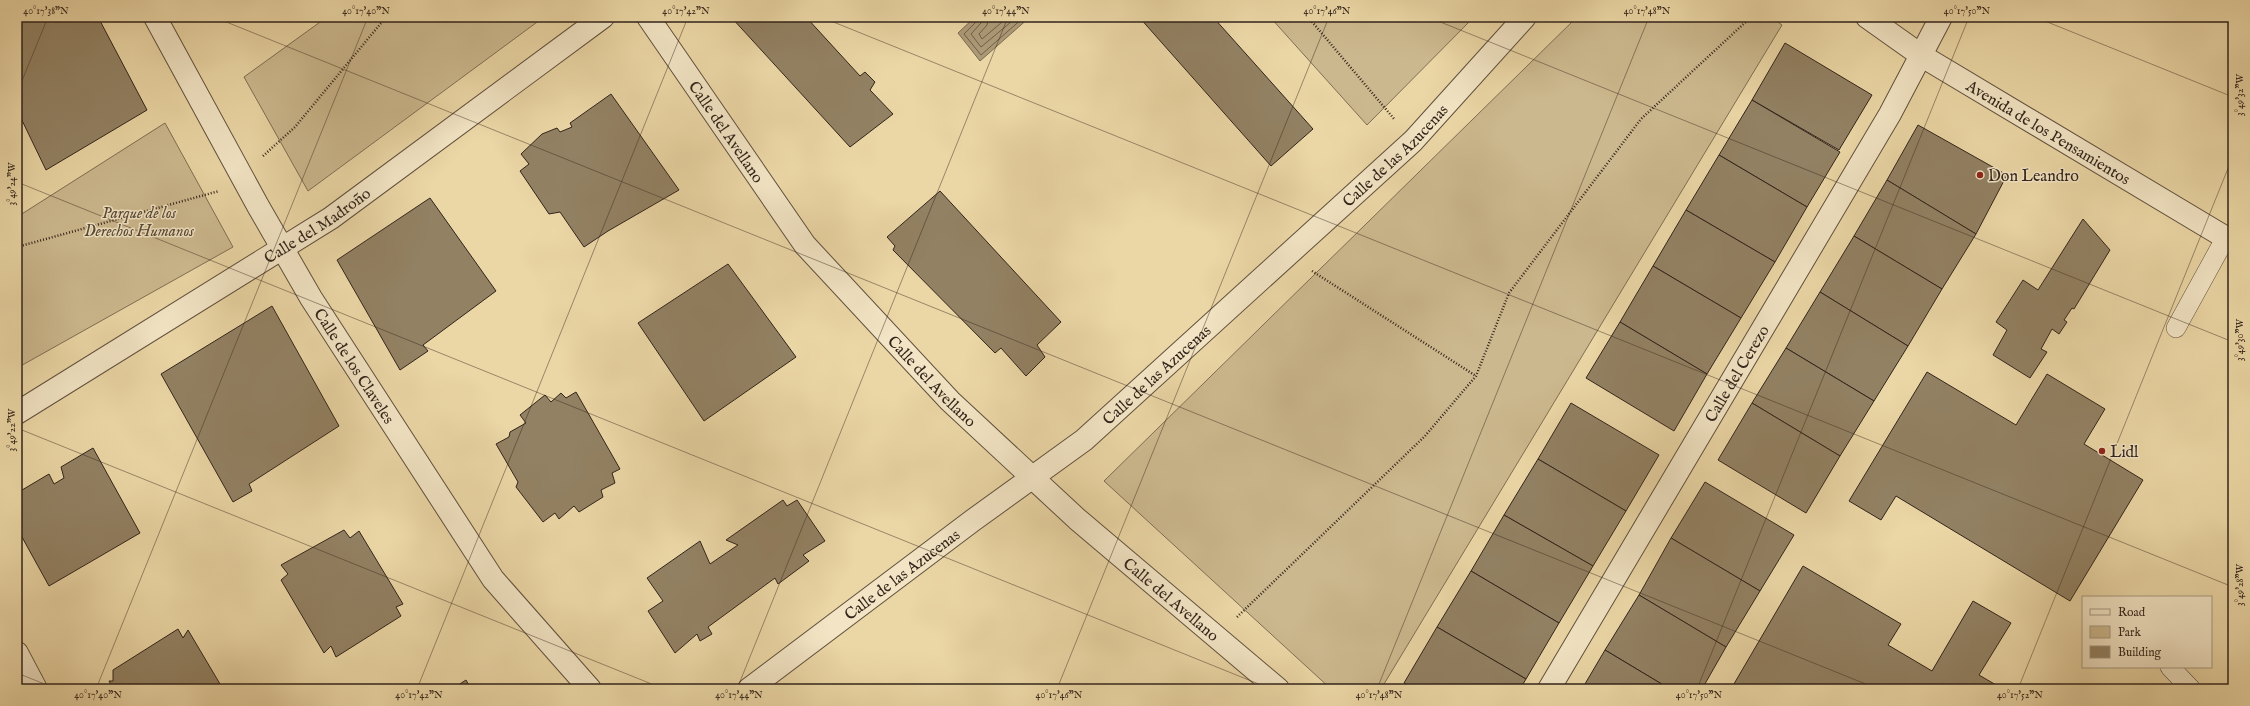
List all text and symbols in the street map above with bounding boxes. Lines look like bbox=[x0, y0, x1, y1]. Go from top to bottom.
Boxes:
text: 40°17'38"N bbox=[23, 5, 69, 18]
text: 40°17'40"N bbox=[342, 5, 390, 18]
text: 40°17'42"N bbox=[662, 5, 710, 18]
text: 40°17'44"N bbox=[982, 5, 1030, 18]
text: 40°17'46"N bbox=[1304, 5, 1351, 18]
text: 40°17'48"N bbox=[1624, 5, 1671, 18]
text: 40°17'50"N bbox=[1944, 5, 1990, 18]
text: 3°49'32"W bbox=[2234, 74, 2247, 116]
street label: Avenida de los Pensamientos bbox=[1961, 76, 2134, 190]
street label: Calle del Avellano bbox=[683, 78, 767, 188]
street label: Calle de las Azucenas bbox=[1339, 101, 1454, 212]
text: 3°49'24"W bbox=[6, 162, 19, 206]
place label: Don Leandro bbox=[1988, 167, 2079, 187]
marker: Don Leandro bbox=[1975, 170, 1985, 180]
street label: Calle del Madroño bbox=[261, 184, 376, 269]
park label: Parque de los Derechos Humanos bbox=[84, 204, 194, 242]
street label: Calle de los Claveles bbox=[308, 305, 398, 429]
text: 3°49'30"W bbox=[2234, 319, 2247, 361]
street label: Calle de las Azucenas bbox=[1099, 321, 1216, 430]
street label: Calle del Cerezo bbox=[1701, 322, 1775, 427]
street label: Calle del Avellano bbox=[882, 332, 980, 432]
text: 3°49'22"W bbox=[6, 408, 19, 451]
place label: Lidl bbox=[2110, 443, 2139, 463]
marker: Lidl bbox=[2097, 446, 2107, 456]
street label: Calle de las Azucenas bbox=[841, 525, 965, 626]
street label: Calle del Avellano bbox=[1118, 554, 1223, 647]
text: 3°49'28"W bbox=[2234, 564, 2247, 606]
legend bbox=[2082, 596, 2212, 668]
text: Road bbox=[2118, 605, 2146, 620]
text: Park bbox=[2118, 625, 2141, 640]
text: Building bbox=[2118, 645, 2162, 660]
text: 40°17'40"N bbox=[74, 689, 122, 702]
text: 40°17'42"N bbox=[395, 689, 443, 702]
text: 40°17'44"N bbox=[715, 689, 763, 702]
text: 40°17'46"N bbox=[1036, 689, 1083, 702]
text: 40°17'48"N bbox=[1356, 689, 1403, 702]
text: 40°17'50"N bbox=[1676, 689, 1722, 702]
text: 40°17'52"N bbox=[1997, 689, 2043, 702]

